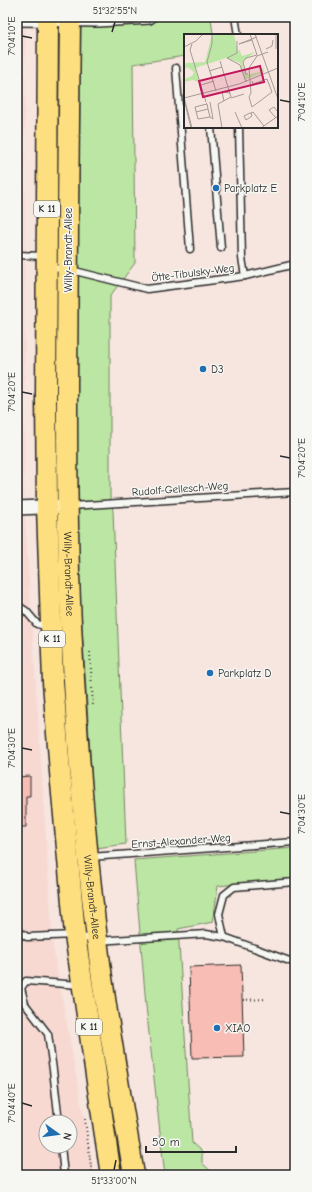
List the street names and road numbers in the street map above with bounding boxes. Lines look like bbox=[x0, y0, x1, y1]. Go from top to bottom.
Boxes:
road number: K 11 bbox=[34, 201, 60, 217]
street label: Willy-Brandt-Allee bbox=[62, 207, 75, 292]
street label: Ötte-Tibulsky-Weg bbox=[151, 261, 235, 285]
street label: Rudolf-Gellesch-Weg bbox=[131, 479, 229, 499]
street label: Willy-Brandt-Allee bbox=[61, 531, 77, 617]
road number: K 11 bbox=[39, 631, 65, 647]
street label: Ernst-Alexander-Weg bbox=[131, 831, 231, 851]
street label: Willy-Brandt-Allee bbox=[81, 854, 104, 940]
road number: K 11 bbox=[76, 1019, 102, 1035]

